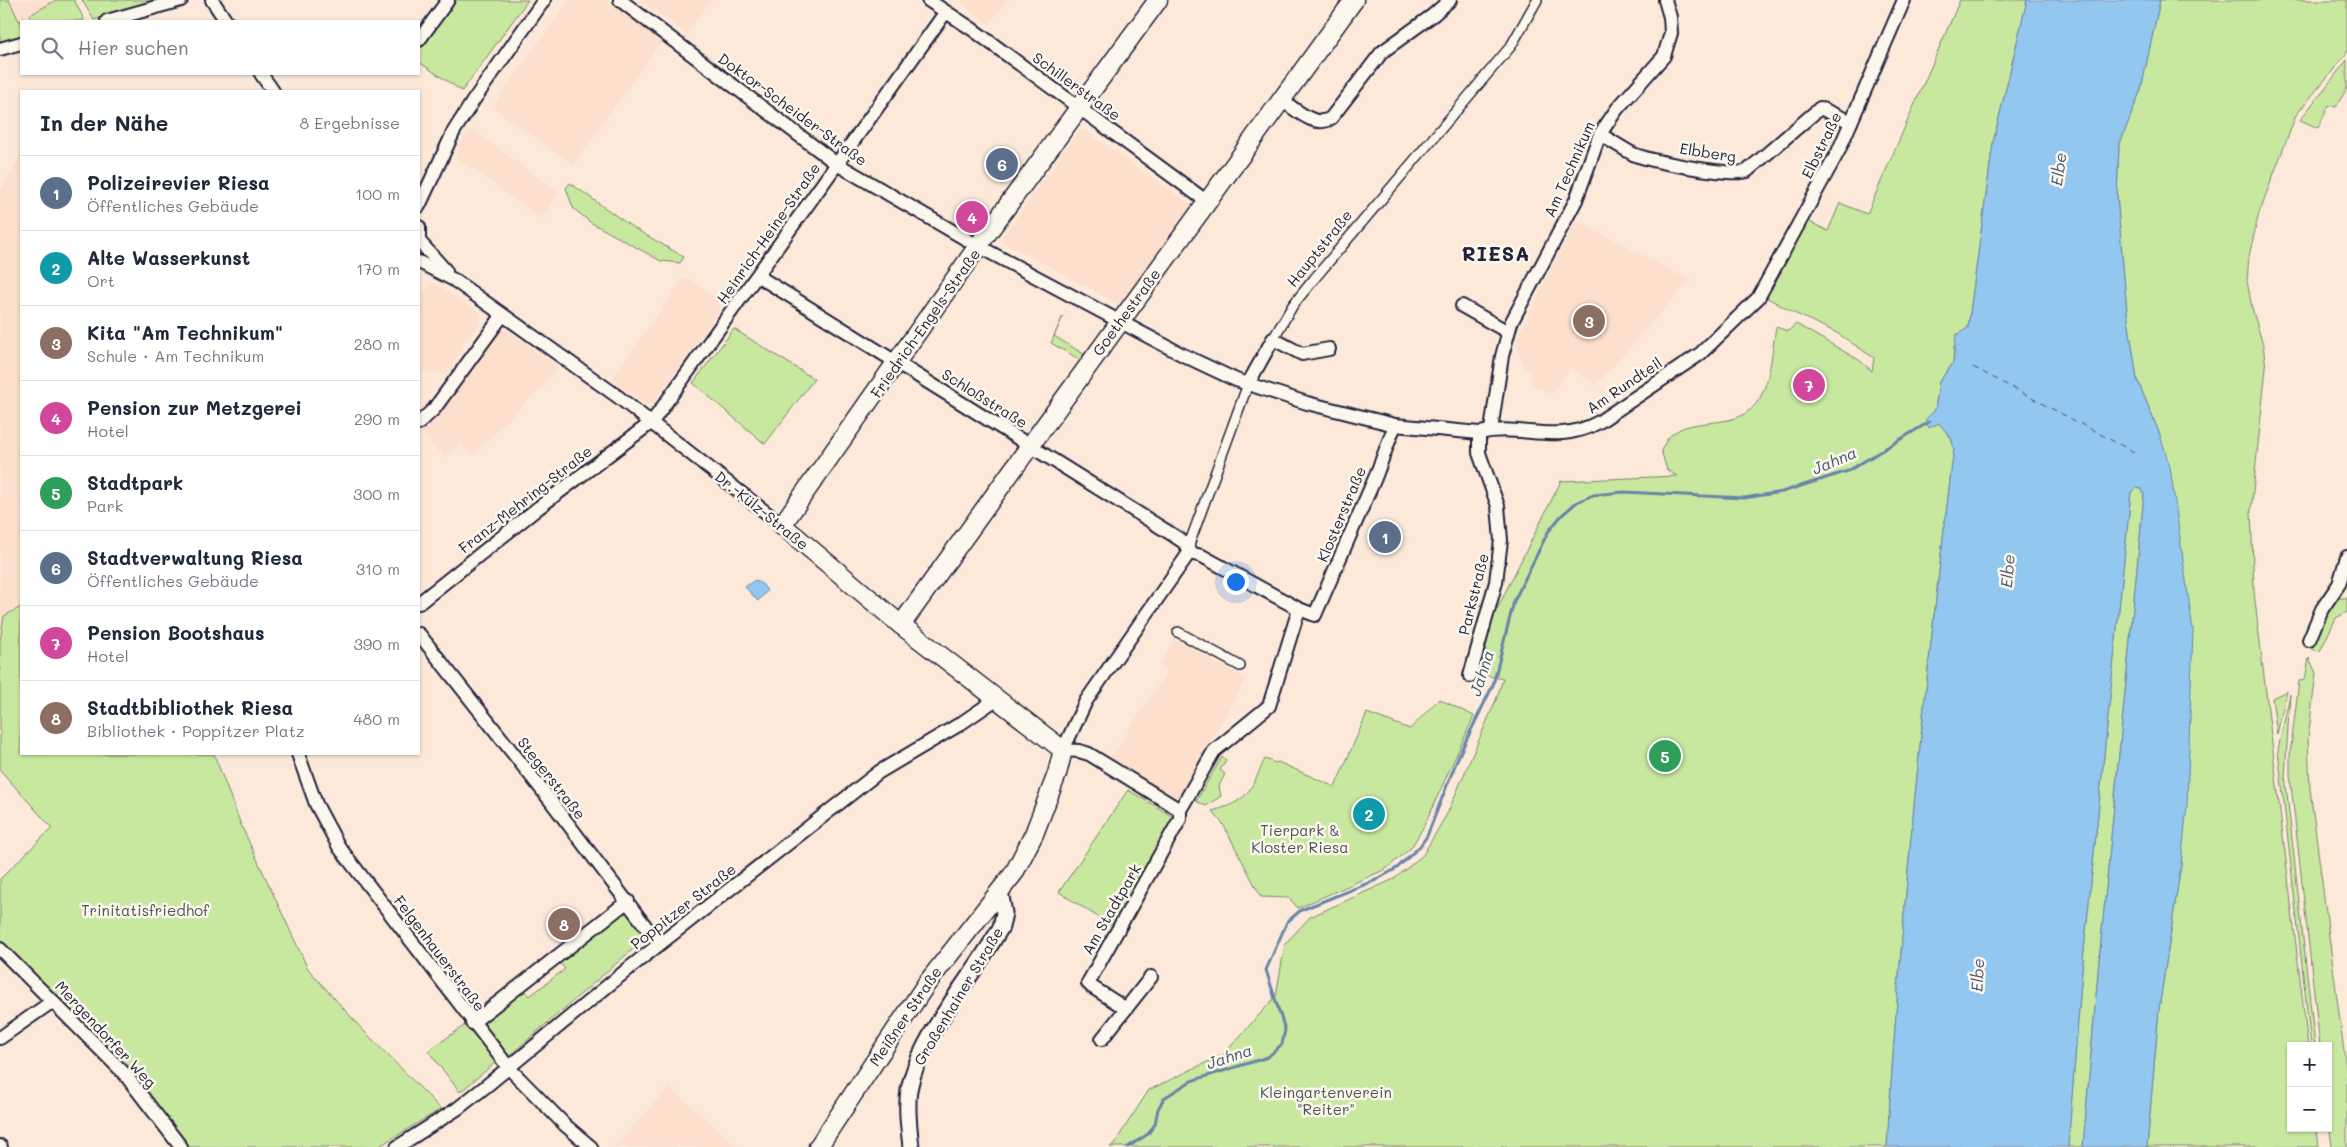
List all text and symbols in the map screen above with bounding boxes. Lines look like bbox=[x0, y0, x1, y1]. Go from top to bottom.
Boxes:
search box bbox=[20, 20, 420, 75]
icon: search bbox=[38, 34, 66, 62]
text: Hier suchen bbox=[78, 35, 189, 60]
street label: Schillerstraße bbox=[1029, 47, 1125, 125]
street label: Doktor-Scheider-Straße bbox=[715, 48, 871, 170]
street label: Elbstraße bbox=[1796, 108, 1846, 182]
text: In der Nähe bbox=[40, 109, 168, 136]
text: 8 Ergebnisse bbox=[299, 112, 400, 133]
street label: Am Technikum bbox=[1539, 118, 1599, 220]
street label: Elbberg bbox=[1678, 138, 1738, 166]
pin: 6 bbox=[986, 145, 1018, 183]
water label: Elbe bbox=[2045, 151, 2071, 187]
street label: Heinrich-Heine-Straße bbox=[712, 159, 824, 307]
text: Polizeirevier Riesa bbox=[87, 170, 270, 195]
text: 1 bbox=[52, 183, 60, 204]
text: 100 m bbox=[355, 183, 400, 204]
text: Öffentliches Gebäude bbox=[87, 195, 259, 216]
pin: 4 bbox=[956, 198, 988, 236]
street label: Hauptstraße bbox=[1282, 205, 1356, 291]
district label: RIESA bbox=[1462, 240, 1530, 266]
street label: Friedrich-Engels-Straße bbox=[866, 244, 984, 402]
text: Alte Wasserkunst bbox=[87, 245, 250, 270]
text: 2 bbox=[52, 258, 60, 279]
text: 170 m bbox=[356, 258, 400, 279]
street label: Goethestraße bbox=[1088, 264, 1164, 360]
text: Ort bbox=[87, 270, 115, 291]
pin: 3 bbox=[1573, 302, 1605, 340]
text: Kita "Am Technikum" bbox=[87, 320, 283, 345]
text: 3 bbox=[51, 333, 61, 354]
text: 280 m bbox=[354, 333, 400, 354]
text: Schule · Am Technikum bbox=[87, 345, 264, 366]
street label: Am Rundteil bbox=[1582, 352, 1666, 418]
street label: Schloßstraße bbox=[938, 364, 1032, 432]
pin: 7 bbox=[1793, 366, 1825, 404]
text: Pension zur Metzgerei bbox=[87, 395, 302, 420]
text: 4 bbox=[51, 408, 61, 429]
text: 290 m bbox=[354, 408, 400, 429]
text: Hotel bbox=[87, 420, 129, 441]
street label: Franz-Mehring-Straße bbox=[454, 441, 596, 557]
water label: Jahna bbox=[1808, 441, 1860, 479]
street label: Klosterstraße bbox=[1312, 463, 1370, 565]
street label: Dr.-Külz-Straße bbox=[711, 466, 813, 554]
text: Stadtpark bbox=[87, 470, 183, 495]
text: 5 bbox=[51, 483, 61, 504]
text: 300 m bbox=[353, 483, 400, 504]
text: Park bbox=[87, 495, 123, 516]
pin: 1 bbox=[1369, 518, 1401, 556]
text: Stadtverwaltung Riesa bbox=[87, 545, 303, 570]
street label: Parkstraße bbox=[1453, 551, 1493, 637]
water label: Elbe bbox=[1995, 553, 2019, 588]
text: 6 bbox=[51, 558, 61, 579]
text: 310 m bbox=[356, 558, 400, 579]
your location bbox=[1223, 569, 1249, 595]
text: Öffentliches Gebäude bbox=[87, 570, 259, 591]
text: Pension Bootshaus bbox=[87, 620, 265, 645]
text: 7 bbox=[52, 633, 60, 654]
text: 390 m bbox=[353, 633, 400, 654]
text: Hotel bbox=[87, 645, 129, 666]
water label: Jahna bbox=[1464, 648, 1498, 698]
text: Stadtbibliothek Riesa bbox=[87, 695, 293, 720]
text: 8 bbox=[51, 708, 61, 729]
text: 480 m bbox=[353, 708, 400, 729]
text: Bibliothek · Poppitzer Platz bbox=[87, 720, 305, 741]
street label: Stegerstraße bbox=[514, 733, 590, 823]
pin: 5 bbox=[1649, 737, 1681, 775]
pin: 2 bbox=[1353, 795, 1385, 833]
park label: Tierpark & Kloster Riesa bbox=[1251, 820, 1349, 857]
street label: Poppitzer Straße bbox=[626, 859, 740, 953]
street label: Am Stadtpark bbox=[1077, 860, 1145, 958]
street label: Felgenhauerstraße bbox=[390, 891, 490, 1015]
park label: Trinitatisfriedhof bbox=[81, 900, 210, 920]
pin: 8 bbox=[548, 905, 580, 943]
street label: Großenhainer Straße bbox=[909, 923, 1007, 1069]
water label: Elbe bbox=[1966, 958, 1988, 992]
street label: Meißner Straße bbox=[864, 962, 946, 1070]
street label: Mergendorfer Weg bbox=[51, 976, 161, 1092]
water label: Jahna bbox=[1204, 1039, 1254, 1073]
map controls bbox=[2287, 1042, 2332, 1132]
button: + bbox=[2287, 1042, 2332, 1087]
park label: Kleingartenverein "Reiter" bbox=[1260, 1082, 1392, 1119]
button: − bbox=[2287, 1087, 2332, 1132]

